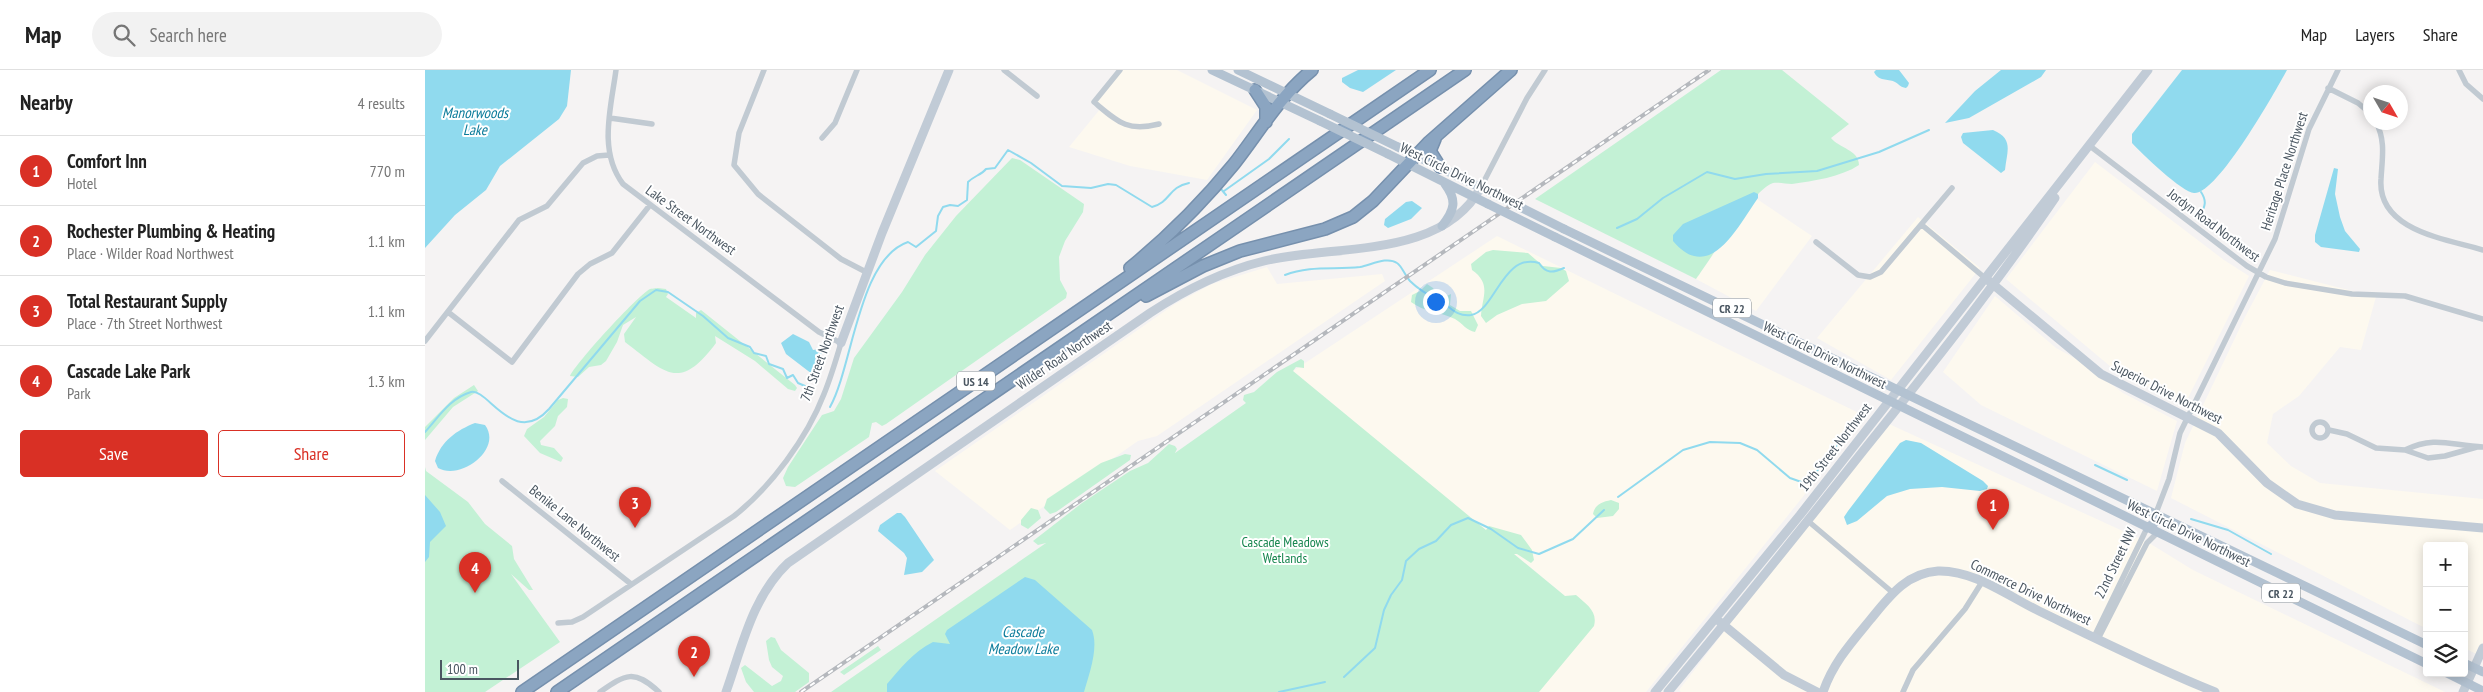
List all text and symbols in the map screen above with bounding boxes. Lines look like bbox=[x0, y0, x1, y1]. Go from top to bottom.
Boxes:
search box bbox=[92, 12, 442, 57]
text: Map bbox=[25, 19, 62, 50]
icon: search bbox=[110, 21, 138, 49]
text: Search here bbox=[150, 23, 227, 47]
text: Map bbox=[2301, 23, 2327, 46]
text: Layers bbox=[2355, 23, 2395, 46]
text: Share bbox=[2423, 23, 2458, 46]
north arrow bbox=[2363, 85, 2408, 130]
text: Nearby bbox=[20, 89, 73, 116]
text: 4 results bbox=[358, 93, 405, 113]
water label: Manorwoods Lake bbox=[442, 103, 510, 139]
street label: Heritage Place Northwest bbox=[2256, 109, 2312, 232]
street label: West Circle Drive Northwest bbox=[1397, 138, 1527, 214]
text: Comfort Inn bbox=[67, 149, 147, 173]
text: 1 bbox=[32, 161, 40, 181]
text: 770 m bbox=[370, 161, 405, 181]
text: Hotel bbox=[67, 173, 97, 193]
street label: Lake Street Northwest bbox=[642, 181, 740, 259]
street label: Jordyn Road Northwest bbox=[2164, 184, 2264, 266]
text: Rochester Plumbing & Heating bbox=[67, 219, 275, 243]
text: 2 bbox=[32, 231, 40, 251]
text: 1.1 km bbox=[368, 231, 405, 251]
text: Place · Wilder Road Northwest bbox=[67, 243, 234, 263]
text: Total Restaurant Supply bbox=[67, 289, 227, 313]
your location bbox=[1423, 289, 1449, 315]
road number: CR 22 bbox=[1713, 298, 1751, 318]
text: 3 bbox=[32, 301, 40, 321]
text: 1.1 km bbox=[368, 301, 405, 321]
street label: 7th Street Northwest bbox=[796, 302, 848, 404]
text: Place · 7th Street Northwest bbox=[67, 313, 222, 333]
street label: Wilder Road Northwest bbox=[1013, 316, 1115, 394]
street label: West Circle Drive Northwest bbox=[1760, 317, 1890, 393]
street label: Superior Drive Northwest bbox=[2108, 356, 2226, 428]
text: Cascade Lake Park bbox=[67, 359, 190, 383]
text: 4 bbox=[32, 371, 40, 391]
text: 1.3 km bbox=[368, 371, 405, 391]
road number: US 14 bbox=[957, 372, 995, 391]
text: Park bbox=[67, 383, 91, 403]
street label: 19th Street Northwest bbox=[1795, 399, 1875, 495]
button: Save bbox=[20, 430, 208, 477]
button: Share bbox=[218, 430, 405, 477]
street label: Benike Lane Northwest bbox=[526, 481, 624, 565]
pin: 3 bbox=[619, 487, 651, 528]
pin: 1 bbox=[1977, 489, 2009, 530]
street label: West Circle Drive Northwest bbox=[2124, 495, 2254, 571]
street label: 22nd Street NW bbox=[2090, 524, 2140, 601]
park label: Cascade Meadows Wetlands bbox=[1241, 533, 1329, 567]
map controls bbox=[2423, 542, 2468, 677]
button: + bbox=[2423, 542, 2468, 587]
pin: 4 bbox=[459, 552, 491, 593]
street label: Commerce Drive Northwest bbox=[1968, 555, 2094, 629]
road number: CR 22 bbox=[2262, 584, 2300, 602]
button: − bbox=[2423, 587, 2468, 632]
water label: Cascade Meadow Lake bbox=[988, 622, 1059, 658]
button: layers bbox=[2423, 632, 2468, 677]
pin: 2 bbox=[678, 636, 710, 677]
scale bar bbox=[440, 657, 519, 680]
text: 100 m bbox=[447, 660, 478, 678]

